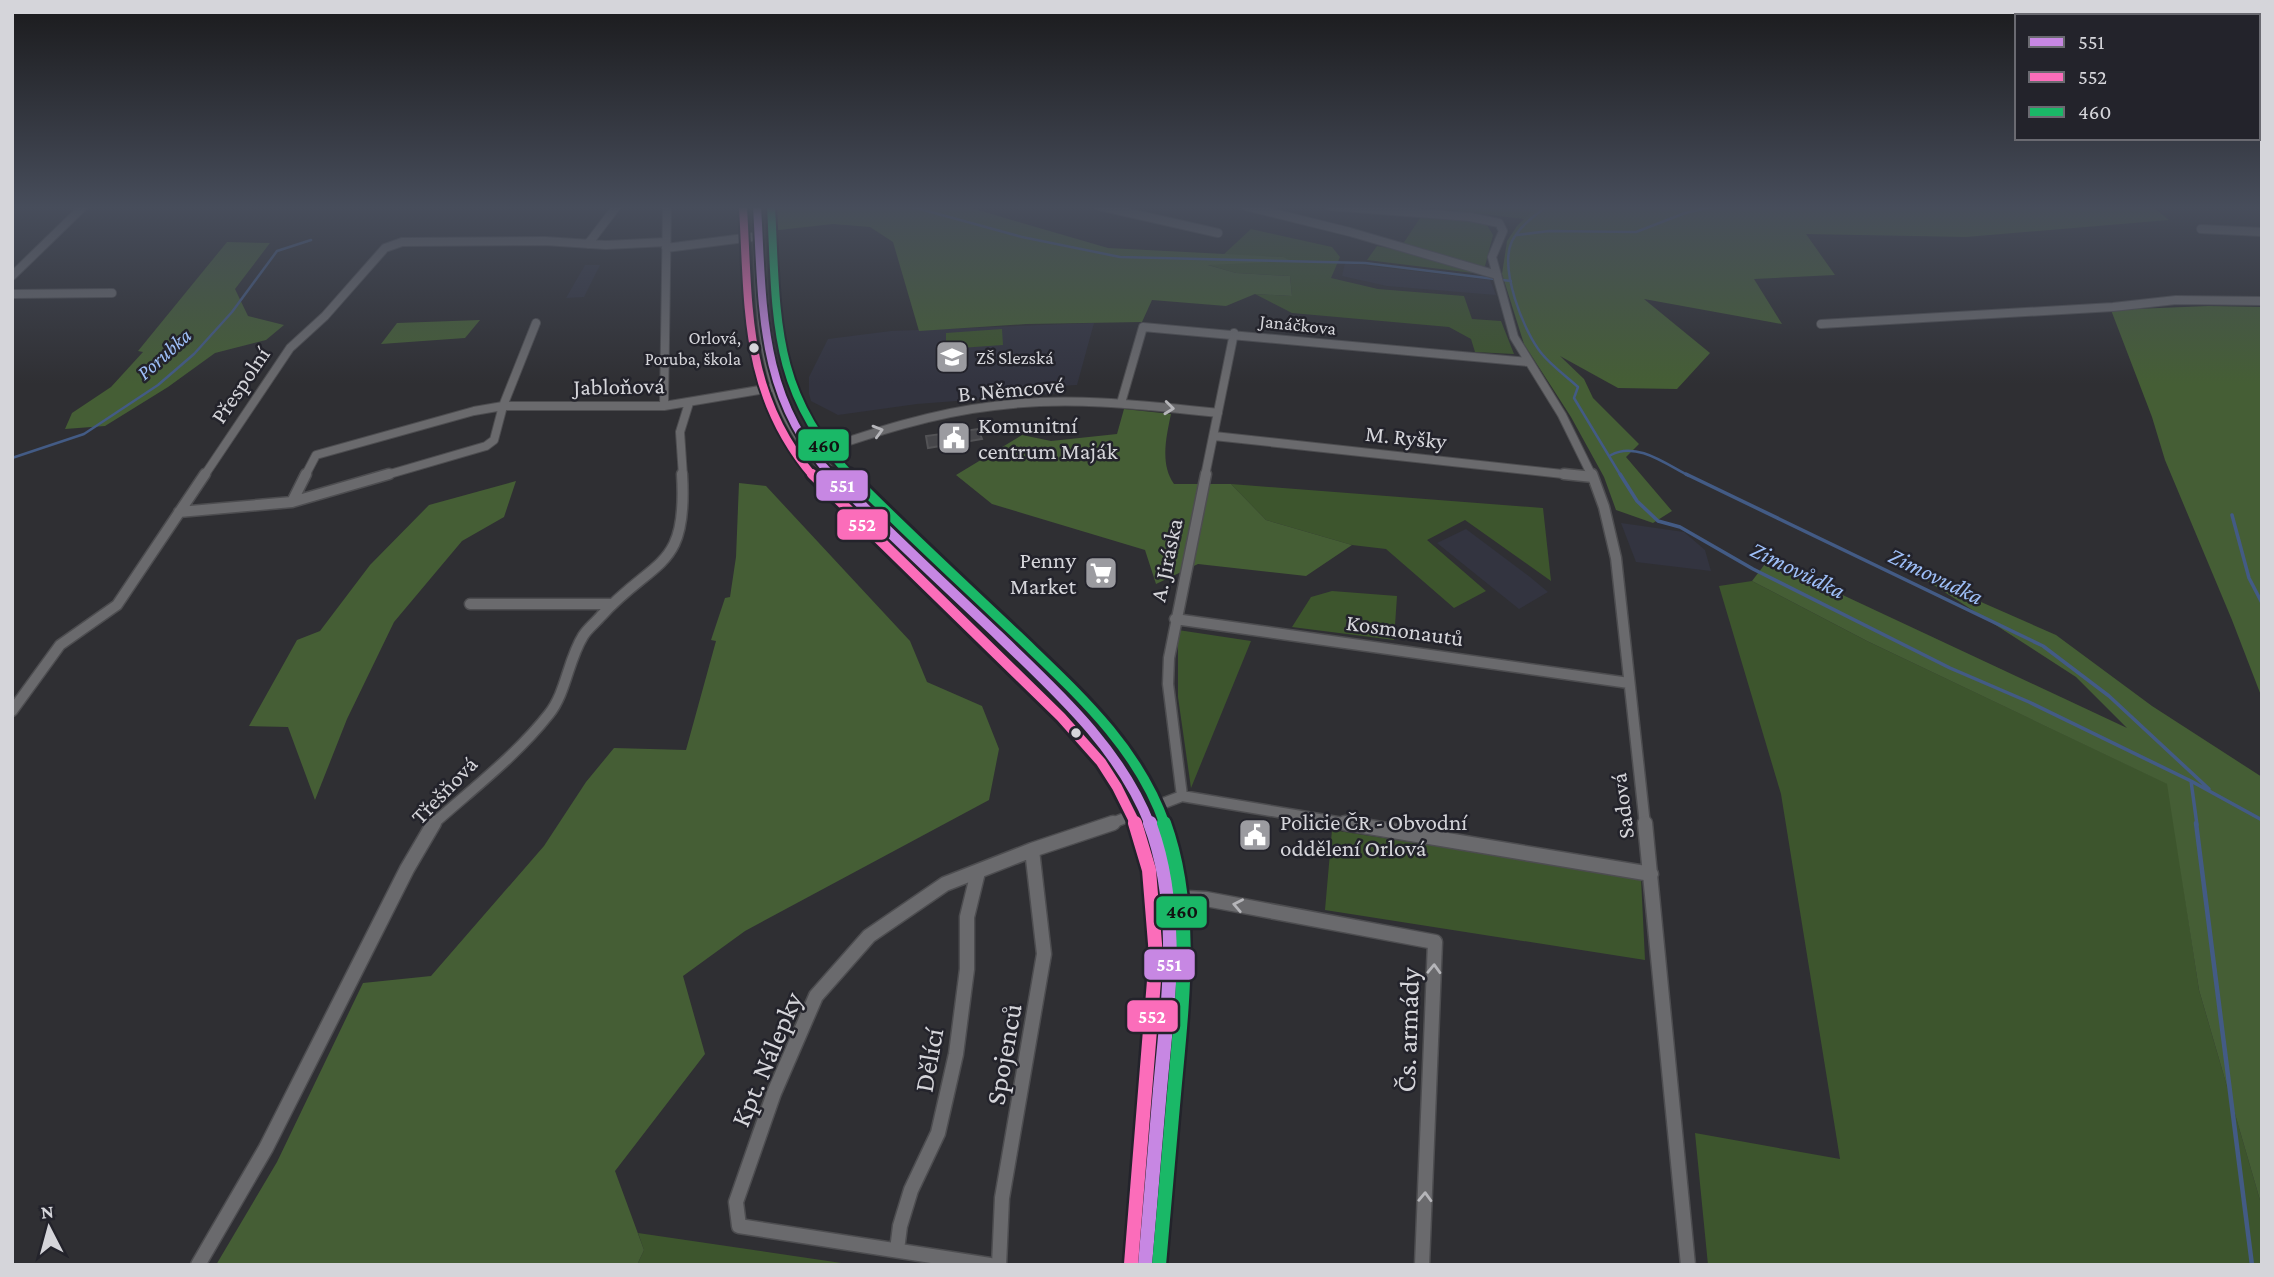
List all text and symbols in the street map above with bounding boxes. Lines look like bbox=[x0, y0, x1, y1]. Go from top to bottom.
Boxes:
legend bbox=[2015, 14, 2260, 140]
text: 551 bbox=[2078, 30, 2105, 54]
text: 552 bbox=[2078, 65, 2107, 89]
text: 460 bbox=[2078, 100, 2111, 124]
street label: Janáčkova bbox=[1257, 310, 1338, 339]
water label: Porubka bbox=[132, 323, 196, 385]
place label: Orlová, Poruba, škola bbox=[645, 328, 741, 369]
school or university icon: ZŠ Slezská bbox=[933, 338, 971, 376]
street label: Přespolní bbox=[205, 341, 275, 428]
marker: Orlová, Poruba, škola bbox=[747, 341, 761, 355]
place label: ZŠ Slezská bbox=[976, 347, 1054, 368]
street label: B. Němcové bbox=[957, 371, 1065, 407]
street label: Jabloňová bbox=[571, 372, 665, 400]
one-way arrow bbox=[1164, 400, 1175, 415]
place label: Komunitní centrum Maják bbox=[978, 412, 1118, 464]
public building icon: Komunitní centrum Maják bbox=[935, 419, 973, 457]
street label: M. Ryšky bbox=[1364, 420, 1448, 454]
one-way arrow bbox=[871, 425, 883, 440]
line badge: 460 bbox=[797, 428, 850, 462]
text: 460 bbox=[808, 435, 840, 456]
line badge: 551 bbox=[815, 469, 869, 502]
text: 551 bbox=[829, 475, 855, 496]
line badge: 552 bbox=[836, 508, 889, 541]
text: 552 bbox=[848, 514, 876, 535]
street label: A. Jiráska bbox=[1144, 516, 1188, 604]
water label: Zimovůdka bbox=[1747, 535, 1850, 604]
water label: Zimovudka bbox=[1885, 541, 1988, 610]
place label: Penny Market bbox=[1010, 547, 1076, 599]
supermarket icon: Penny Market bbox=[1082, 554, 1120, 592]
street label: Kosmonautů bbox=[1345, 609, 1465, 651]
unlabelled marker bbox=[1069, 726, 1083, 740]
street label: Třešňová bbox=[405, 750, 483, 829]
street label: Sadová bbox=[1605, 771, 1639, 840]
place label: Policie ČR - Obvodní oddělení Orlová bbox=[1280, 809, 1468, 861]
public building icon: Policie ČR - Obvodní oddělení Orlová bbox=[1236, 816, 1274, 854]
line badge: 460 bbox=[1155, 895, 1208, 929]
one-way arrow bbox=[1232, 898, 1244, 913]
text: 460 bbox=[1166, 901, 1198, 922]
line badge: 551 bbox=[1143, 948, 1196, 981]
text: 551 bbox=[1156, 954, 1182, 975]
one-way arrow bbox=[1426, 963, 1441, 974]
street label: Čs. armády bbox=[1390, 966, 1425, 1093]
street label: Kpt. Nálepky bbox=[724, 986, 809, 1131]
line badge: 552 bbox=[1126, 999, 1179, 1033]
street label: Spojenců bbox=[979, 1001, 1028, 1107]
text: 552 bbox=[1138, 1006, 1166, 1027]
street label: Dělící bbox=[908, 1024, 950, 1095]
one-way arrow bbox=[1417, 1191, 1432, 1202]
north arrow bbox=[14, 1193, 84, 1263]
text: N bbox=[40, 1200, 55, 1223]

